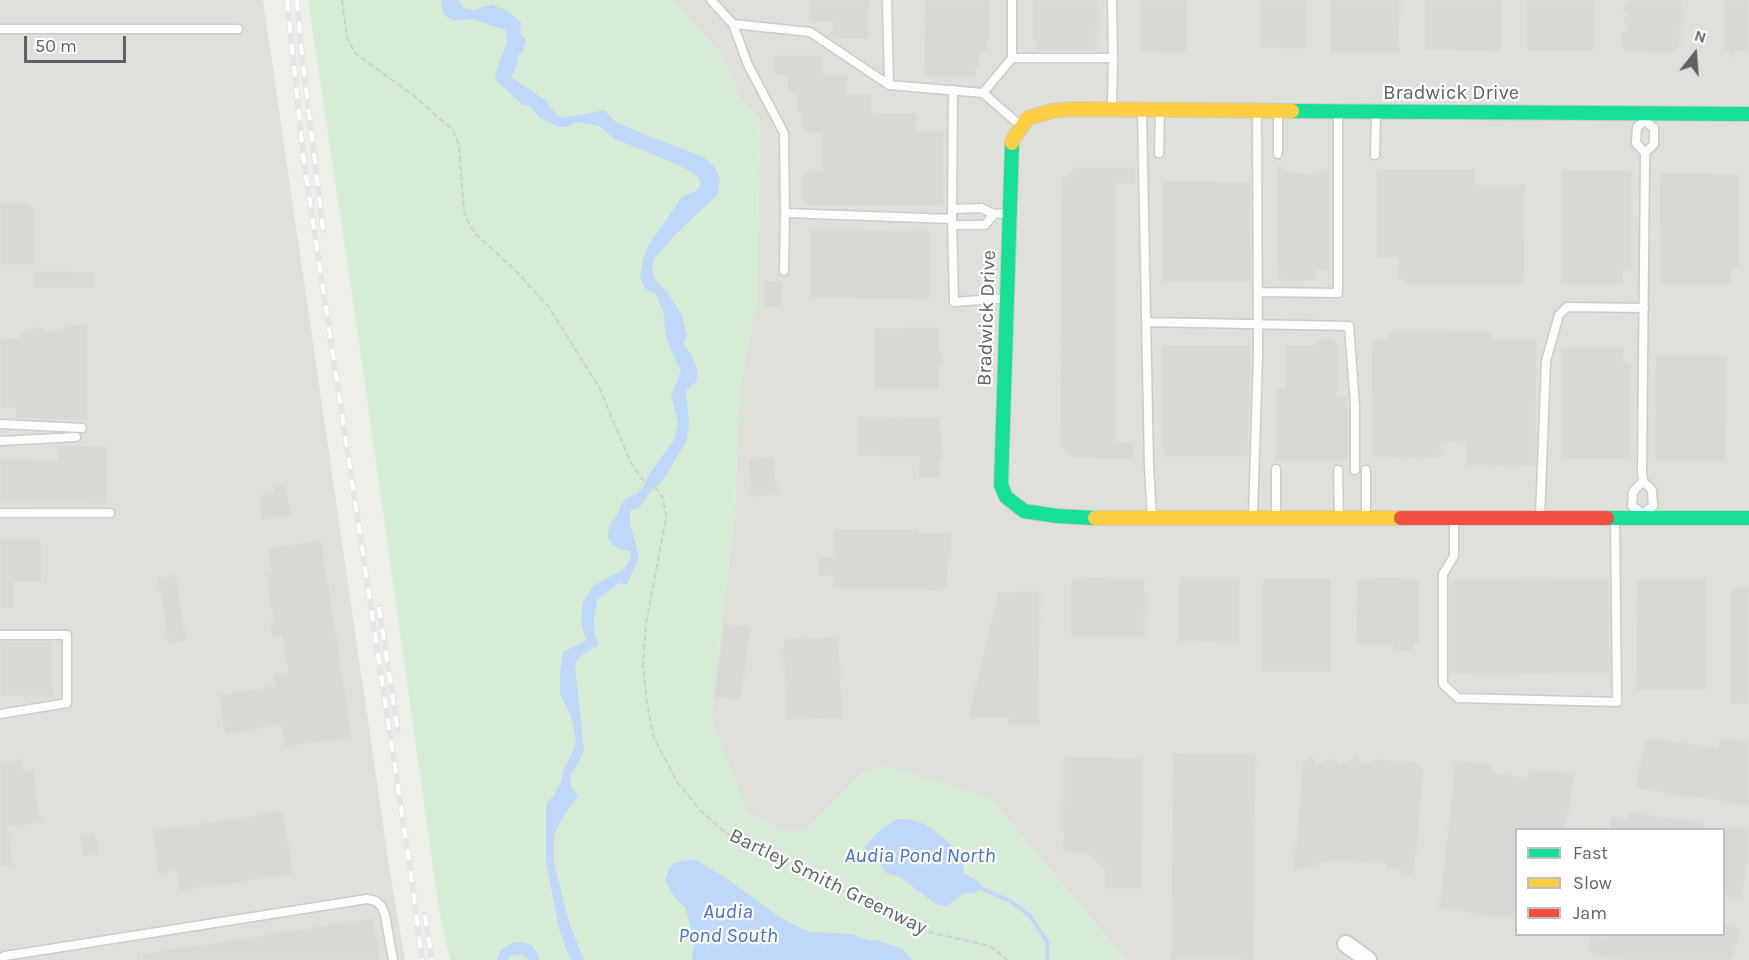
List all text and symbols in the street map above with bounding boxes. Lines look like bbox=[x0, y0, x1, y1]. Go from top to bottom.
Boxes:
scale bar bbox=[27, 24, 129, 62]
north arrow bbox=[1665, 24, 1725, 84]
text: N bbox=[1692, 26, 1709, 47]
text: 50 m bbox=[35, 35, 77, 57]
street label: Bradwick Drive bbox=[1383, 81, 1519, 105]
street label: Bradwick Drive bbox=[973, 250, 1001, 386]
street label: Bartley Smith Greenway bbox=[725, 824, 931, 940]
legend bbox=[1515, 828, 1725, 936]
text: Fast bbox=[1573, 842, 1608, 864]
water label: Audia Pond North bbox=[844, 843, 996, 869]
text: Slow bbox=[1573, 872, 1612, 894]
water label: Audia Pond South bbox=[678, 899, 778, 949]
text: Jam bbox=[1573, 902, 1607, 924]

